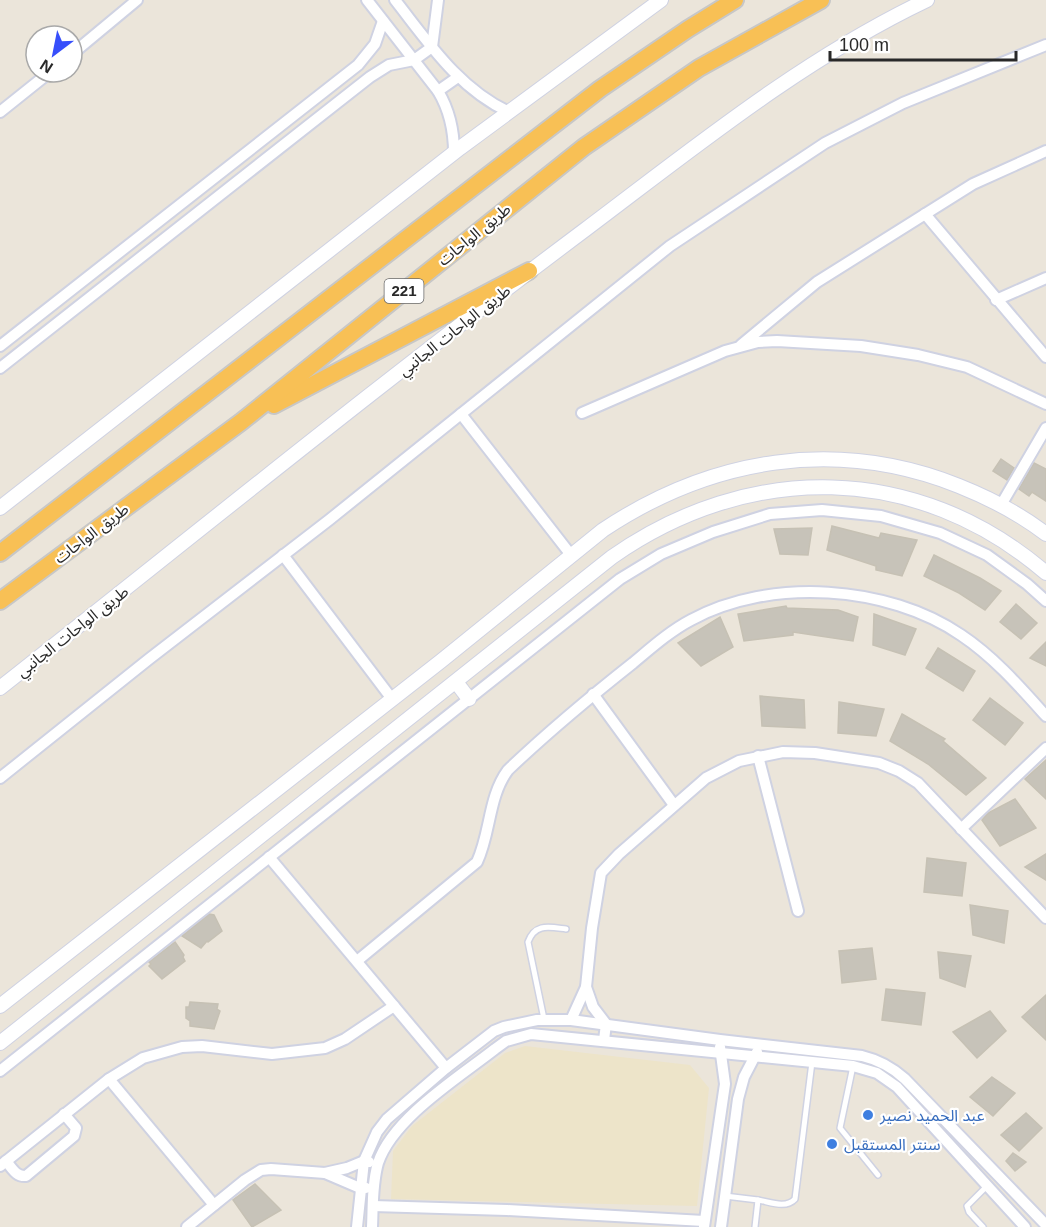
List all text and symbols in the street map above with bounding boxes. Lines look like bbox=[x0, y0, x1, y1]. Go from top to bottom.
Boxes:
north arrow bbox=[24, 24, 84, 84]
scale bar bbox=[830, 24, 1016, 62]
text: 100 m bbox=[839, 35, 889, 55]
text: N bbox=[37, 56, 56, 77]
street label: طريق الواحات bbox=[435, 200, 515, 270]
road number: 221 bbox=[384, 279, 424, 303]
street label: طريق الواحات الجانبي bbox=[395, 281, 516, 382]
street label: طريق الواحات bbox=[51, 500, 133, 568]
street label: طريق الواحات الجانبي bbox=[13, 582, 134, 683]
place label: عبد الحميد نصير bbox=[879, 1107, 985, 1125]
marker: عبد الحميد نصير bbox=[861, 1108, 875, 1122]
place label: سنتر المستقبل bbox=[844, 1136, 941, 1154]
marker: سنتر المستقبل bbox=[825, 1137, 839, 1151]

